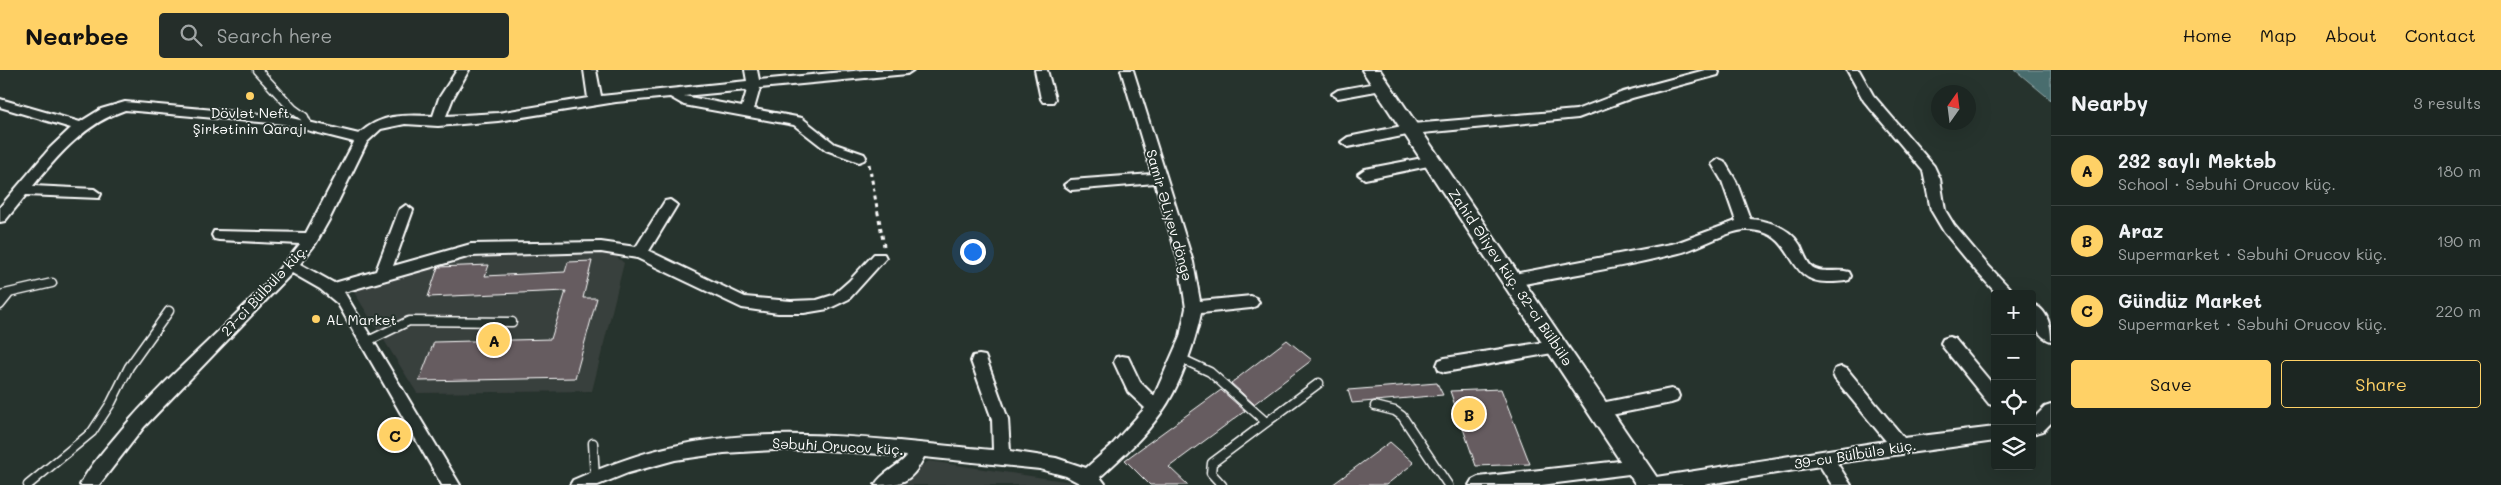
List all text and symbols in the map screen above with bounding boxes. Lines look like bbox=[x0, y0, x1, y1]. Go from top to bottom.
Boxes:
search box bbox=[159, 13, 509, 58]
text: Nearbee bbox=[25, 20, 129, 51]
icon: search bbox=[177, 21, 205, 49]
text: Search here bbox=[217, 23, 332, 48]
text: Home bbox=[2183, 23, 2232, 47]
text: Map bbox=[2260, 23, 2296, 47]
text: About bbox=[2324, 23, 2377, 47]
text: Contact bbox=[2405, 23, 2476, 47]
north arrow bbox=[1931, 85, 1976, 130]
text: Nearby bbox=[2071, 89, 2148, 116]
marker: Dövlət Neft Şirkətinin Qarajı bbox=[244, 90, 256, 102]
text: 3 results bbox=[2413, 92, 2481, 113]
place label: Dövlət Neft Şirkətinin Qarajı bbox=[193, 103, 307, 138]
street label: Samir ƏLiyev döngə bbox=[1142, 147, 1198, 283]
text: 232 saylı Məktəb bbox=[2118, 148, 2276, 173]
text: A bbox=[2081, 160, 2093, 181]
text: 180 m bbox=[2436, 160, 2481, 181]
text: School · Səbuhi Orucov küç. bbox=[2118, 173, 2336, 194]
street label: Zahid Əliyev küç. 32-ci Bülbülə bbox=[1444, 185, 1578, 369]
text: Araz bbox=[2118, 218, 2164, 243]
text: B bbox=[2082, 230, 2092, 251]
text: 190 m bbox=[2437, 230, 2481, 251]
your location bbox=[960, 239, 986, 265]
street label: 27-ci Bülbülə küç. bbox=[216, 240, 312, 340]
text: Supermarket · Səbuhi Orucov küç. bbox=[2118, 243, 2387, 264]
text: Gündüz Market bbox=[2118, 288, 2262, 313]
map controls bbox=[1991, 290, 2036, 470]
button: + bbox=[1991, 290, 2036, 335]
text: C bbox=[2081, 300, 2093, 321]
text: 220 m bbox=[2435, 300, 2481, 321]
place label: AL Market bbox=[326, 310, 397, 329]
marker: AL Market bbox=[310, 313, 322, 325]
text: Supermarket · Səbuhi Orucov küç. bbox=[2118, 313, 2387, 334]
pin: A bbox=[478, 321, 510, 359]
button: − bbox=[1991, 335, 2036, 380]
button: Save bbox=[2071, 360, 2271, 408]
button: Share bbox=[2281, 360, 2481, 408]
button: locate bbox=[1991, 380, 2036, 425]
pin: B bbox=[1453, 395, 1485, 433]
pin: C bbox=[379, 416, 411, 454]
button: layers bbox=[1991, 425, 2036, 470]
street label: Səbuhi Orucov küç. bbox=[772, 433, 904, 459]
street label: 39-cu Bülbülə küç. bbox=[1793, 435, 1917, 473]

